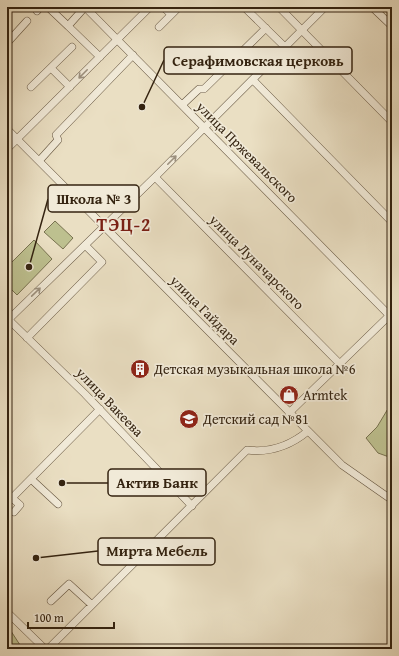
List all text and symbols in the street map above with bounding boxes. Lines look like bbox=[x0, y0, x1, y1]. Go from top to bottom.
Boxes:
callout: Серафимовская церковь bbox=[164, 47, 352, 74]
text: Серафимовская церковь bbox=[172, 50, 344, 71]
one-way arrow bbox=[78, 69, 88, 79]
street label: улица Пржевальского bbox=[191, 96, 302, 207]
one-way arrow bbox=[168, 155, 177, 165]
callout: Школа № 3 bbox=[48, 185, 139, 212]
text: Школа № 3 bbox=[56, 188, 132, 209]
street label: улица Луначарского bbox=[204, 209, 309, 314]
district label: ТЭЦ-2 bbox=[97, 211, 151, 238]
street label: улица Гайдара bbox=[165, 270, 245, 350]
one-way arrow bbox=[31, 288, 41, 297]
building icon: Детская музыкальная школа №6 bbox=[129, 358, 151, 380]
place label: Детская музыкальная школа №6 bbox=[153, 359, 356, 379]
street label: улица Вакеева bbox=[71, 362, 148, 441]
shop icon: Armtek bbox=[278, 384, 300, 406]
place label: Armtek bbox=[303, 385, 348, 405]
school or university icon: Детский сад №81 bbox=[178, 408, 200, 430]
place label: Детский сад №81 bbox=[202, 409, 309, 429]
callout: Актив Банк bbox=[108, 469, 206, 496]
text: Актив Банк bbox=[116, 472, 198, 493]
callout: Мирта Мебель bbox=[98, 538, 215, 565]
text: Мирта Мебель bbox=[106, 540, 208, 561]
scale bar bbox=[28, 604, 114, 630]
text: 100 m bbox=[34, 609, 64, 626]

